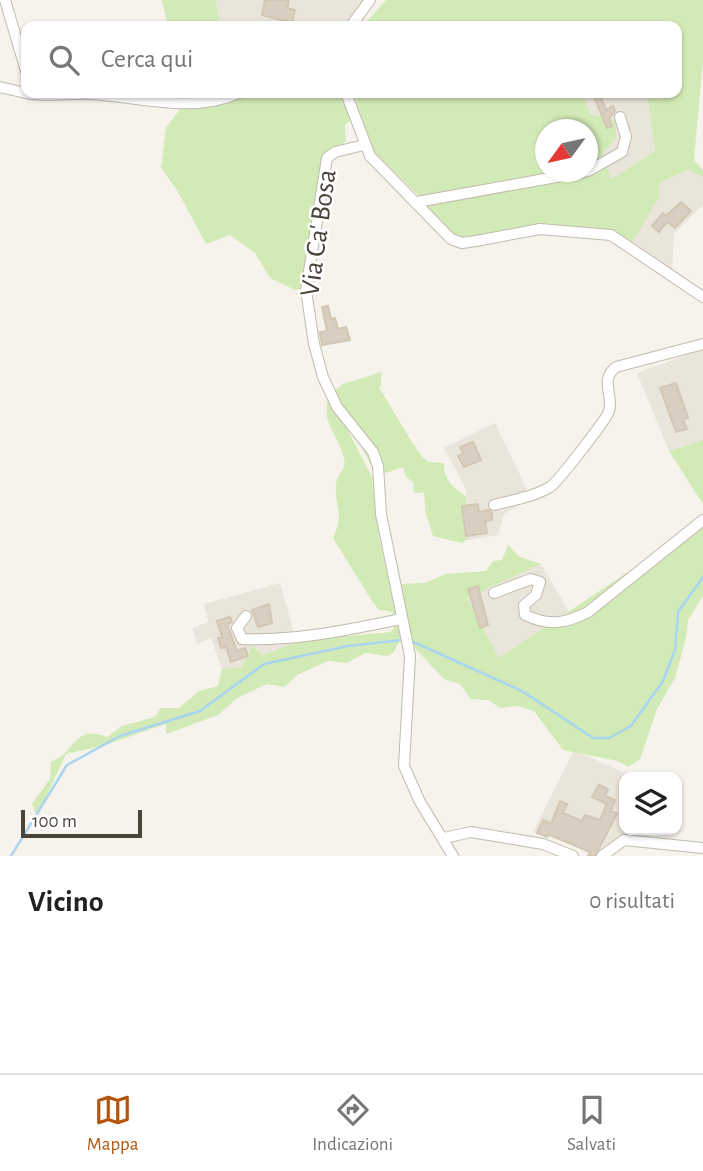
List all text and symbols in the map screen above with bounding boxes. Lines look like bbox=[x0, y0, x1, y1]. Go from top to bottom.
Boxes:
search box bbox=[21, 21, 682, 98]
icon: search bbox=[45, 41, 83, 79]
text: Cerca qui bbox=[101, 46, 193, 72]
north arrow bbox=[535, 119, 598, 182]
street label: Via Ca' Bosa bbox=[296, 168, 342, 298]
map controls bbox=[619, 772, 682, 835]
button: layers bbox=[619, 772, 682, 835]
scale bar bbox=[21, 807, 142, 839]
text: 100 m bbox=[32, 812, 77, 831]
text: Vicino bbox=[28, 887, 104, 917]
text: 0 risultati bbox=[589, 890, 675, 913]
tab: Mappa bbox=[87, 1091, 139, 1156]
tab: Indicazioni bbox=[312, 1091, 393, 1156]
tab: Salvati bbox=[567, 1091, 616, 1156]

